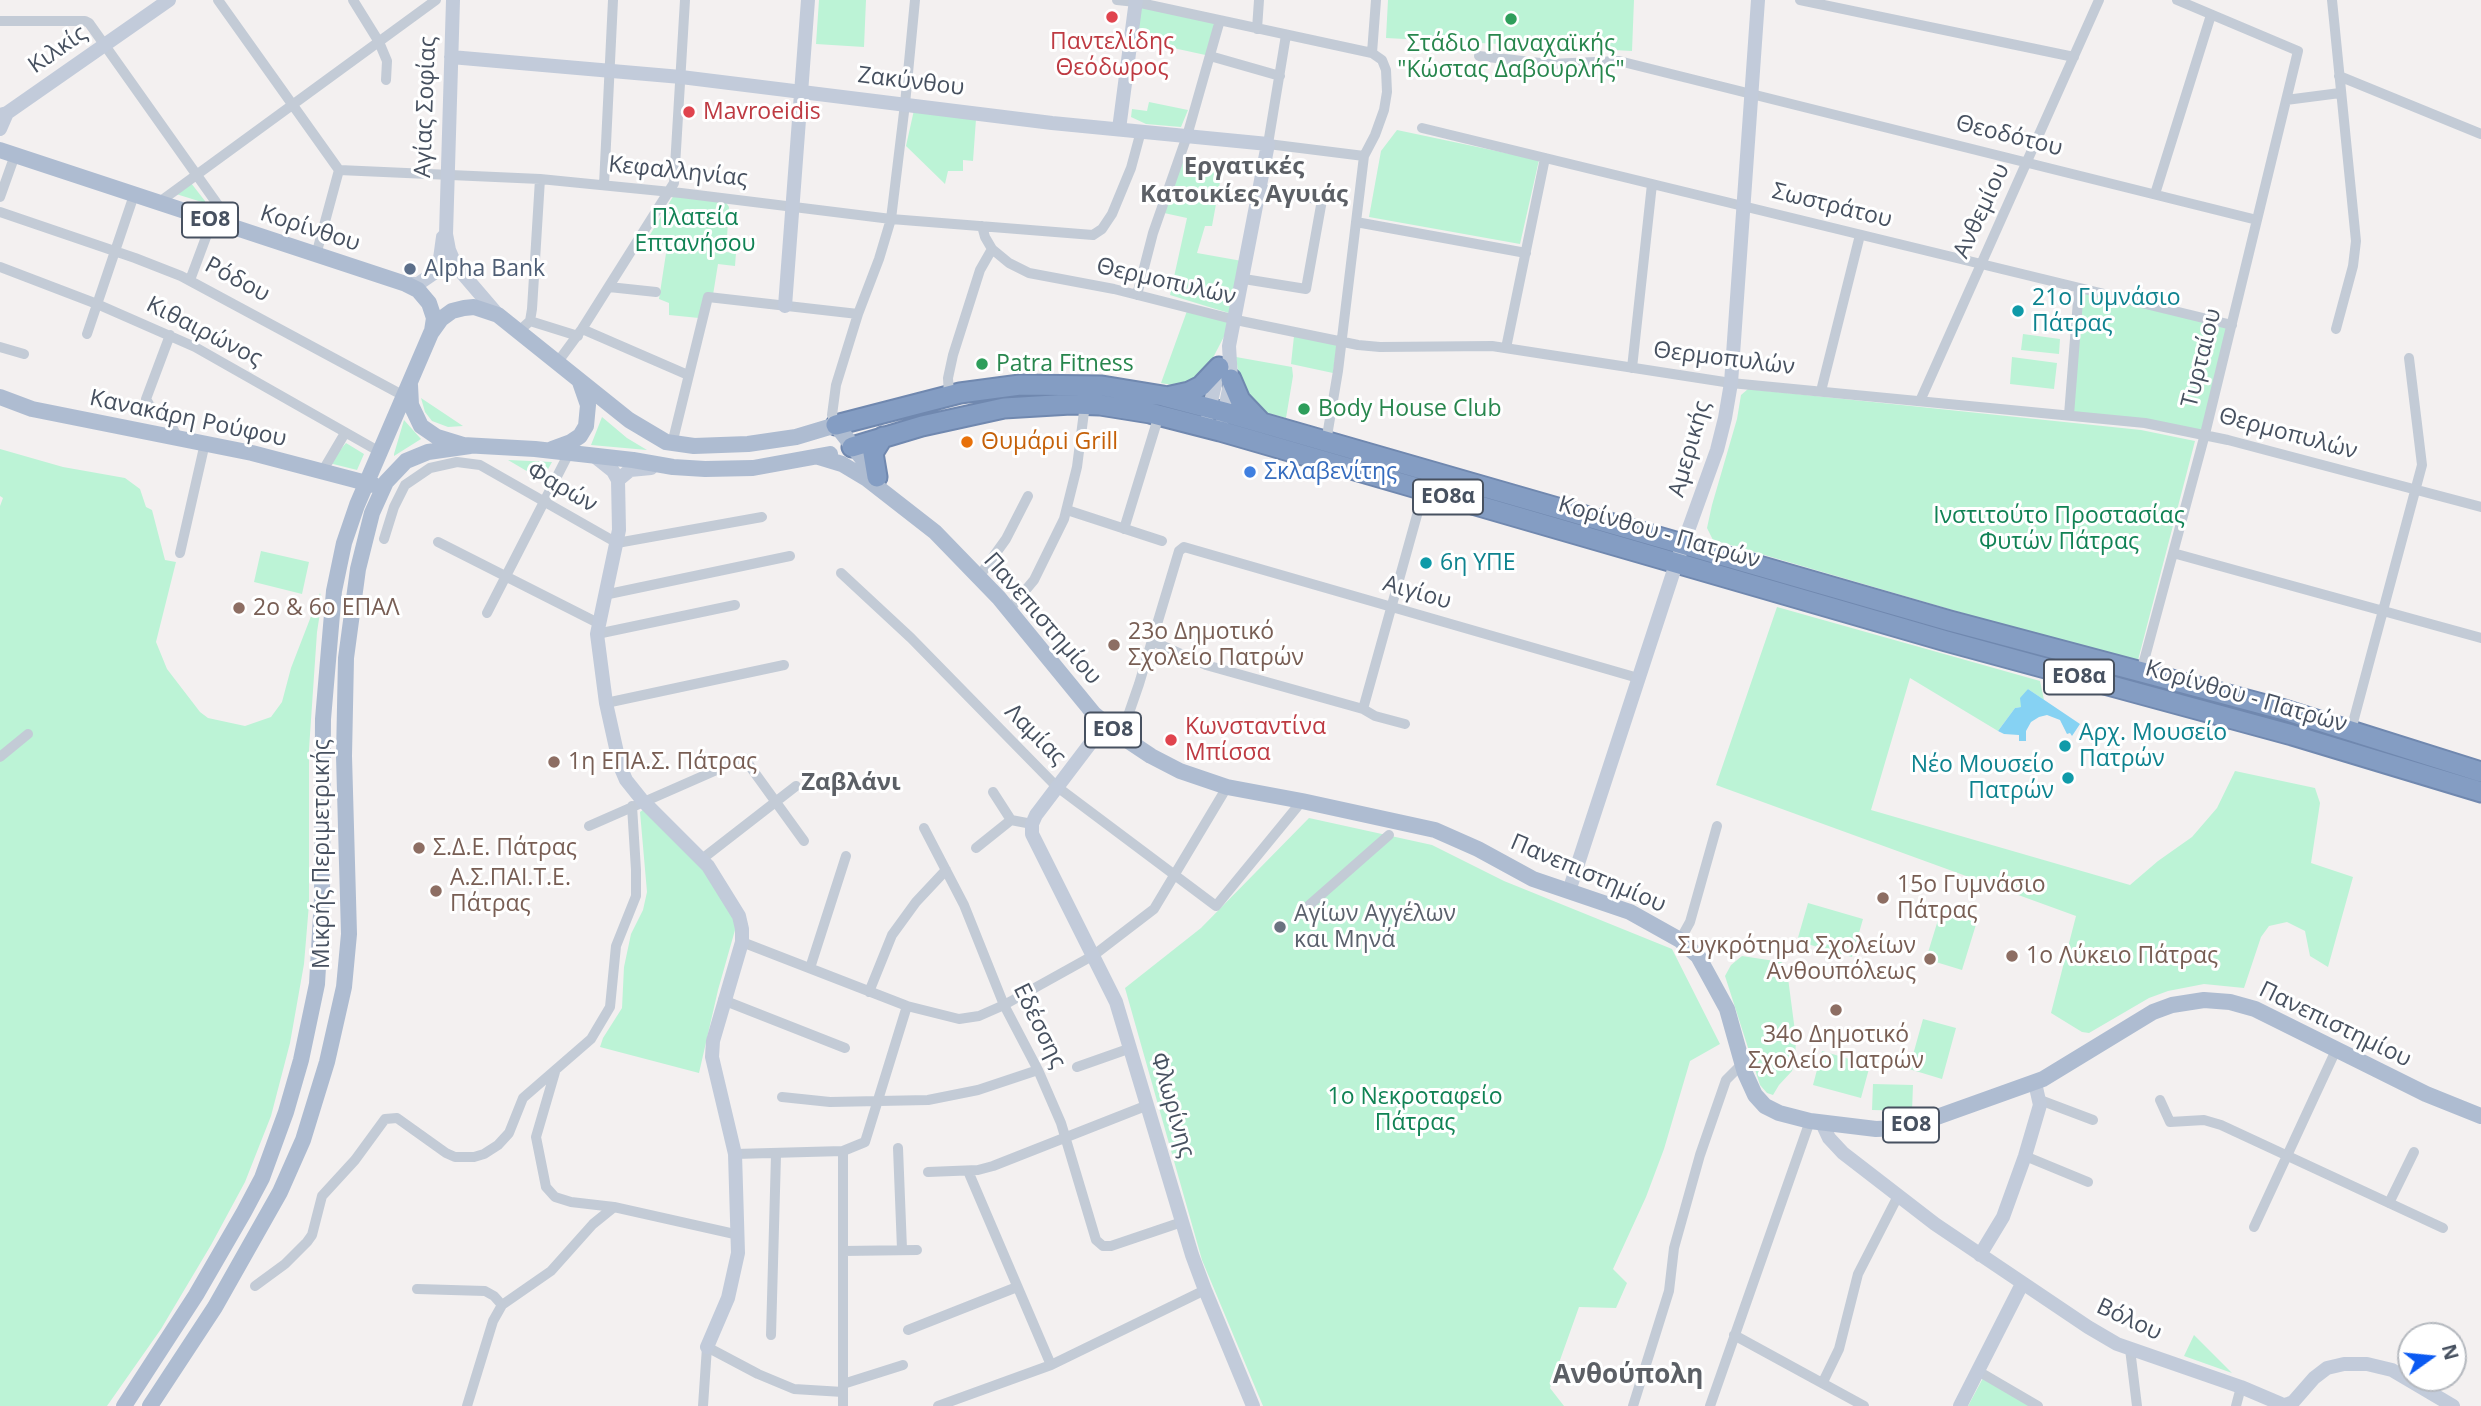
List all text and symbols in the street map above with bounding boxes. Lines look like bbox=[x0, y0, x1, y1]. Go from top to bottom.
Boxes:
marker: Παντελίδης Θεόδωρος bbox=[1104, 9, 1120, 25]
marker: Στάδιο Παναχαϊκής "Κώστας Δαβουρλής" bbox=[1503, 11, 1519, 27]
street label: Κιλκίς bbox=[23, 20, 93, 80]
place label: Παντελίδης Θεόδωρος bbox=[1050, 28, 1174, 82]
place label: Στάδιο Παναχαϊκής "Κώστας Δαβουρλής" bbox=[1397, 30, 1625, 84]
street label: Αγίας Σοφίας bbox=[410, 36, 442, 178]
street label: Ζακύνθου bbox=[856, 62, 966, 102]
place label: Mavroeidis bbox=[703, 98, 821, 126]
marker: Mavroeidis bbox=[681, 104, 697, 120]
street label: Θεοδότου bbox=[1953, 109, 2065, 163]
street label: Κεφαλληνίας bbox=[607, 151, 749, 193]
district label: Εργατικές Κατοικίες Αγυιάς bbox=[1140, 153, 1348, 209]
street label: Ανθεμίου bbox=[1948, 159, 2016, 263]
street label: Σωστράτου bbox=[1769, 178, 1895, 234]
street label: Κορίνθου bbox=[257, 200, 363, 258]
road number: ΕΟ8 bbox=[182, 202, 238, 238]
park label: Πλατεία Επτανήσου bbox=[634, 204, 756, 258]
street label: Ρόδου bbox=[200, 252, 274, 308]
street label: Θερμοπυλών bbox=[1094, 253, 1238, 311]
place label: Alpha Bank bbox=[424, 255, 545, 283]
marker: Alpha Bank bbox=[402, 261, 418, 277]
place label: 21ο Γυμνάσιο Πάτρας bbox=[2032, 284, 2181, 338]
street label: Κιθαιρώνος bbox=[141, 291, 267, 373]
marker: 21ο Γυμνάσιο Πάτρας bbox=[2010, 303, 2026, 319]
street label: Τυρταίου bbox=[2176, 306, 2228, 410]
street label: Θερμοπυλών bbox=[1652, 337, 1796, 381]
place label: Patra Fitness bbox=[996, 350, 1134, 378]
marker: Patra Fitness bbox=[974, 356, 990, 372]
street label: Κανακάρη Ρούφου bbox=[87, 385, 289, 453]
place label: Body House Club bbox=[1318, 395, 1501, 423]
street label: Αμερικής bbox=[1663, 398, 1717, 500]
marker: Body House Club bbox=[1296, 401, 1312, 417]
street label: Θερμοπυλών bbox=[2216, 402, 2360, 466]
place label: Θυμάριi Grill bbox=[981, 428, 1118, 456]
marker: Θυμάριi Grill bbox=[959, 434, 975, 450]
street label: Φαρών bbox=[522, 457, 602, 519]
place label: Σκλαβενίτης bbox=[1264, 458, 1397, 486]
marker: Σκλαβενίτης bbox=[1242, 464, 1258, 480]
road number: ΕΟ8α bbox=[1413, 480, 1483, 514]
street label: Κορίνθου - Πατρών bbox=[1555, 491, 1763, 575]
park label: Ινστιτούτο Προστασίας Φυτών Πάτρας bbox=[1933, 502, 2185, 556]
street label: Πανεπιστημίου bbox=[977, 547, 1107, 691]
place label: 6η ΥΠΕ bbox=[1440, 549, 1516, 577]
marker: 6η ΥΠΕ bbox=[1418, 555, 1434, 571]
street label: Αιγίου bbox=[1380, 570, 1454, 616]
place label: 2ο & 6ο ΕΠΑΛ bbox=[253, 594, 400, 622]
marker: 2ο & 6ο ΕΠΑΛ bbox=[231, 600, 247, 616]
place label: 23ο Δημοτικό Σχολείο Πατρών bbox=[1128, 618, 1304, 672]
marker: 23ο Δημοτικό Σχολείο Πατρών bbox=[1106, 637, 1122, 653]
street label: Κορίνθου - Πατρών bbox=[2142, 655, 2350, 739]
road number: ΕΟ8α bbox=[2044, 660, 2114, 694]
street label: Λαμίας bbox=[999, 699, 1071, 771]
road number: ΕΟ8 bbox=[1085, 712, 1141, 748]
place label: Κωνσταντίνα Μπίσσα bbox=[1185, 713, 1326, 767]
place label: Αρχ. Μουσείο Πατρών bbox=[2079, 719, 2227, 773]
marker: Κωνσταντίνα Μπίσσα bbox=[1163, 732, 1179, 748]
marker: Αρχ. Μουσείο Πατρών bbox=[2057, 738, 2073, 754]
street label: Μικρής Περιμετρικής bbox=[308, 739, 336, 969]
place label: 1η ΕΠΑ.Σ. Πάτρας bbox=[568, 748, 757, 776]
place label: Νέο Μουσείο Πατρών bbox=[1911, 751, 2054, 805]
marker: 1η ΕΠΑ.Σ. Πάτρας bbox=[546, 754, 562, 770]
district label: Ζαβλάνι bbox=[801, 769, 901, 797]
marker: Νέο Μουσείο Πατρών bbox=[2060, 770, 2076, 786]
street label: Πανεπιστημίου bbox=[1506, 829, 1670, 919]
place label: Σ.Δ.Ε. Πάτρας bbox=[433, 834, 577, 862]
marker: Σ.Δ.Ε. Πάτρας bbox=[411, 840, 427, 856]
place label: Α.Σ.ΠΑΙ.Τ.Ε. Πάτρας bbox=[450, 864, 571, 918]
place label: 15ο Γυμνάσιο Πάτρας bbox=[1897, 871, 2046, 925]
marker: Α.Σ.ΠΑΙ.Τ.Ε. Πάτρας bbox=[428, 883, 444, 899]
marker: 15ο Γυμνάσιο Πάτρας bbox=[1875, 890, 1891, 906]
place label: Αγίων Αγγέλων και Μηνά bbox=[1294, 900, 1456, 954]
marker: Αγίων Αγγέλων και Μηνά bbox=[1272, 919, 1288, 935]
place label: Συγκρότημα Σχολείων Ανθουπόλεως bbox=[1677, 932, 1916, 986]
place label: 1ο Λύκειο Πάτρας bbox=[2026, 942, 2218, 970]
marker: 1ο Λύκειο Πάτρας bbox=[2004, 948, 2020, 964]
marker: Συγκρότημα Σχολείων Ανθουπόλεως bbox=[1922, 951, 1938, 967]
street label: Πανεπιστημίου bbox=[2254, 976, 2416, 1074]
street label: Εδέσσης bbox=[1007, 979, 1071, 1073]
marker: 34ο Δημοτικό Σχολείο Πατρών bbox=[1828, 1002, 1844, 1018]
place label: 34ο Δημοτικό Σχολείο Πατρών bbox=[1748, 1021, 1924, 1075]
street label: Φλωρίνης bbox=[1144, 1049, 1200, 1161]
park label: 1o Νεκροταφείο Πάτρας bbox=[1327, 1083, 1503, 1137]
road number: ΕΟ8 bbox=[1883, 1108, 1939, 1142]
street label: Βόλου bbox=[2092, 1293, 2166, 1347]
north arrow bbox=[2397, 1322, 2467, 1392]
text: N bbox=[2436, 1341, 2465, 1363]
district label: Ανθούπολη bbox=[1553, 1360, 1703, 1392]

